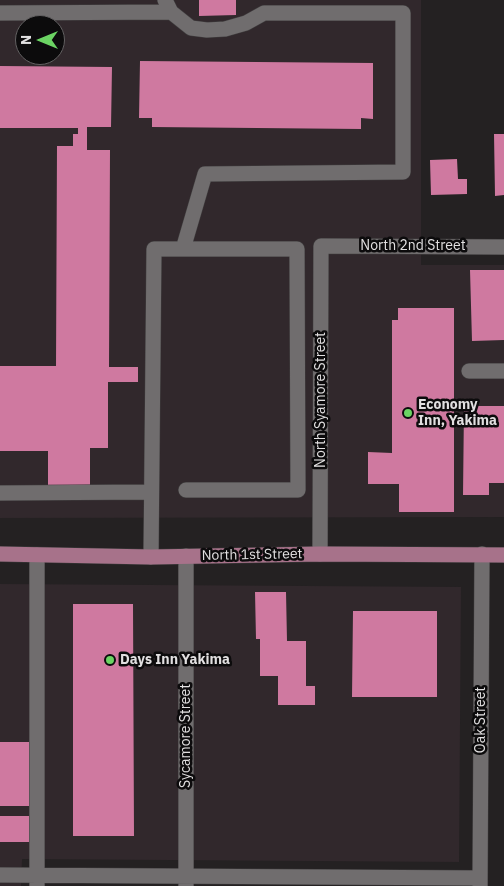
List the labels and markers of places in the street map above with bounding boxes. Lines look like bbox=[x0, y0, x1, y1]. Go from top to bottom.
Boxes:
place label: Economy Inn, Yakima bbox=[418, 397, 497, 430]
marker: Economy Inn, Yakima bbox=[402, 407, 414, 419]
place label: Days Inn Yakima bbox=[120, 652, 230, 668]
marker: Days Inn Yakima bbox=[104, 654, 116, 666]

